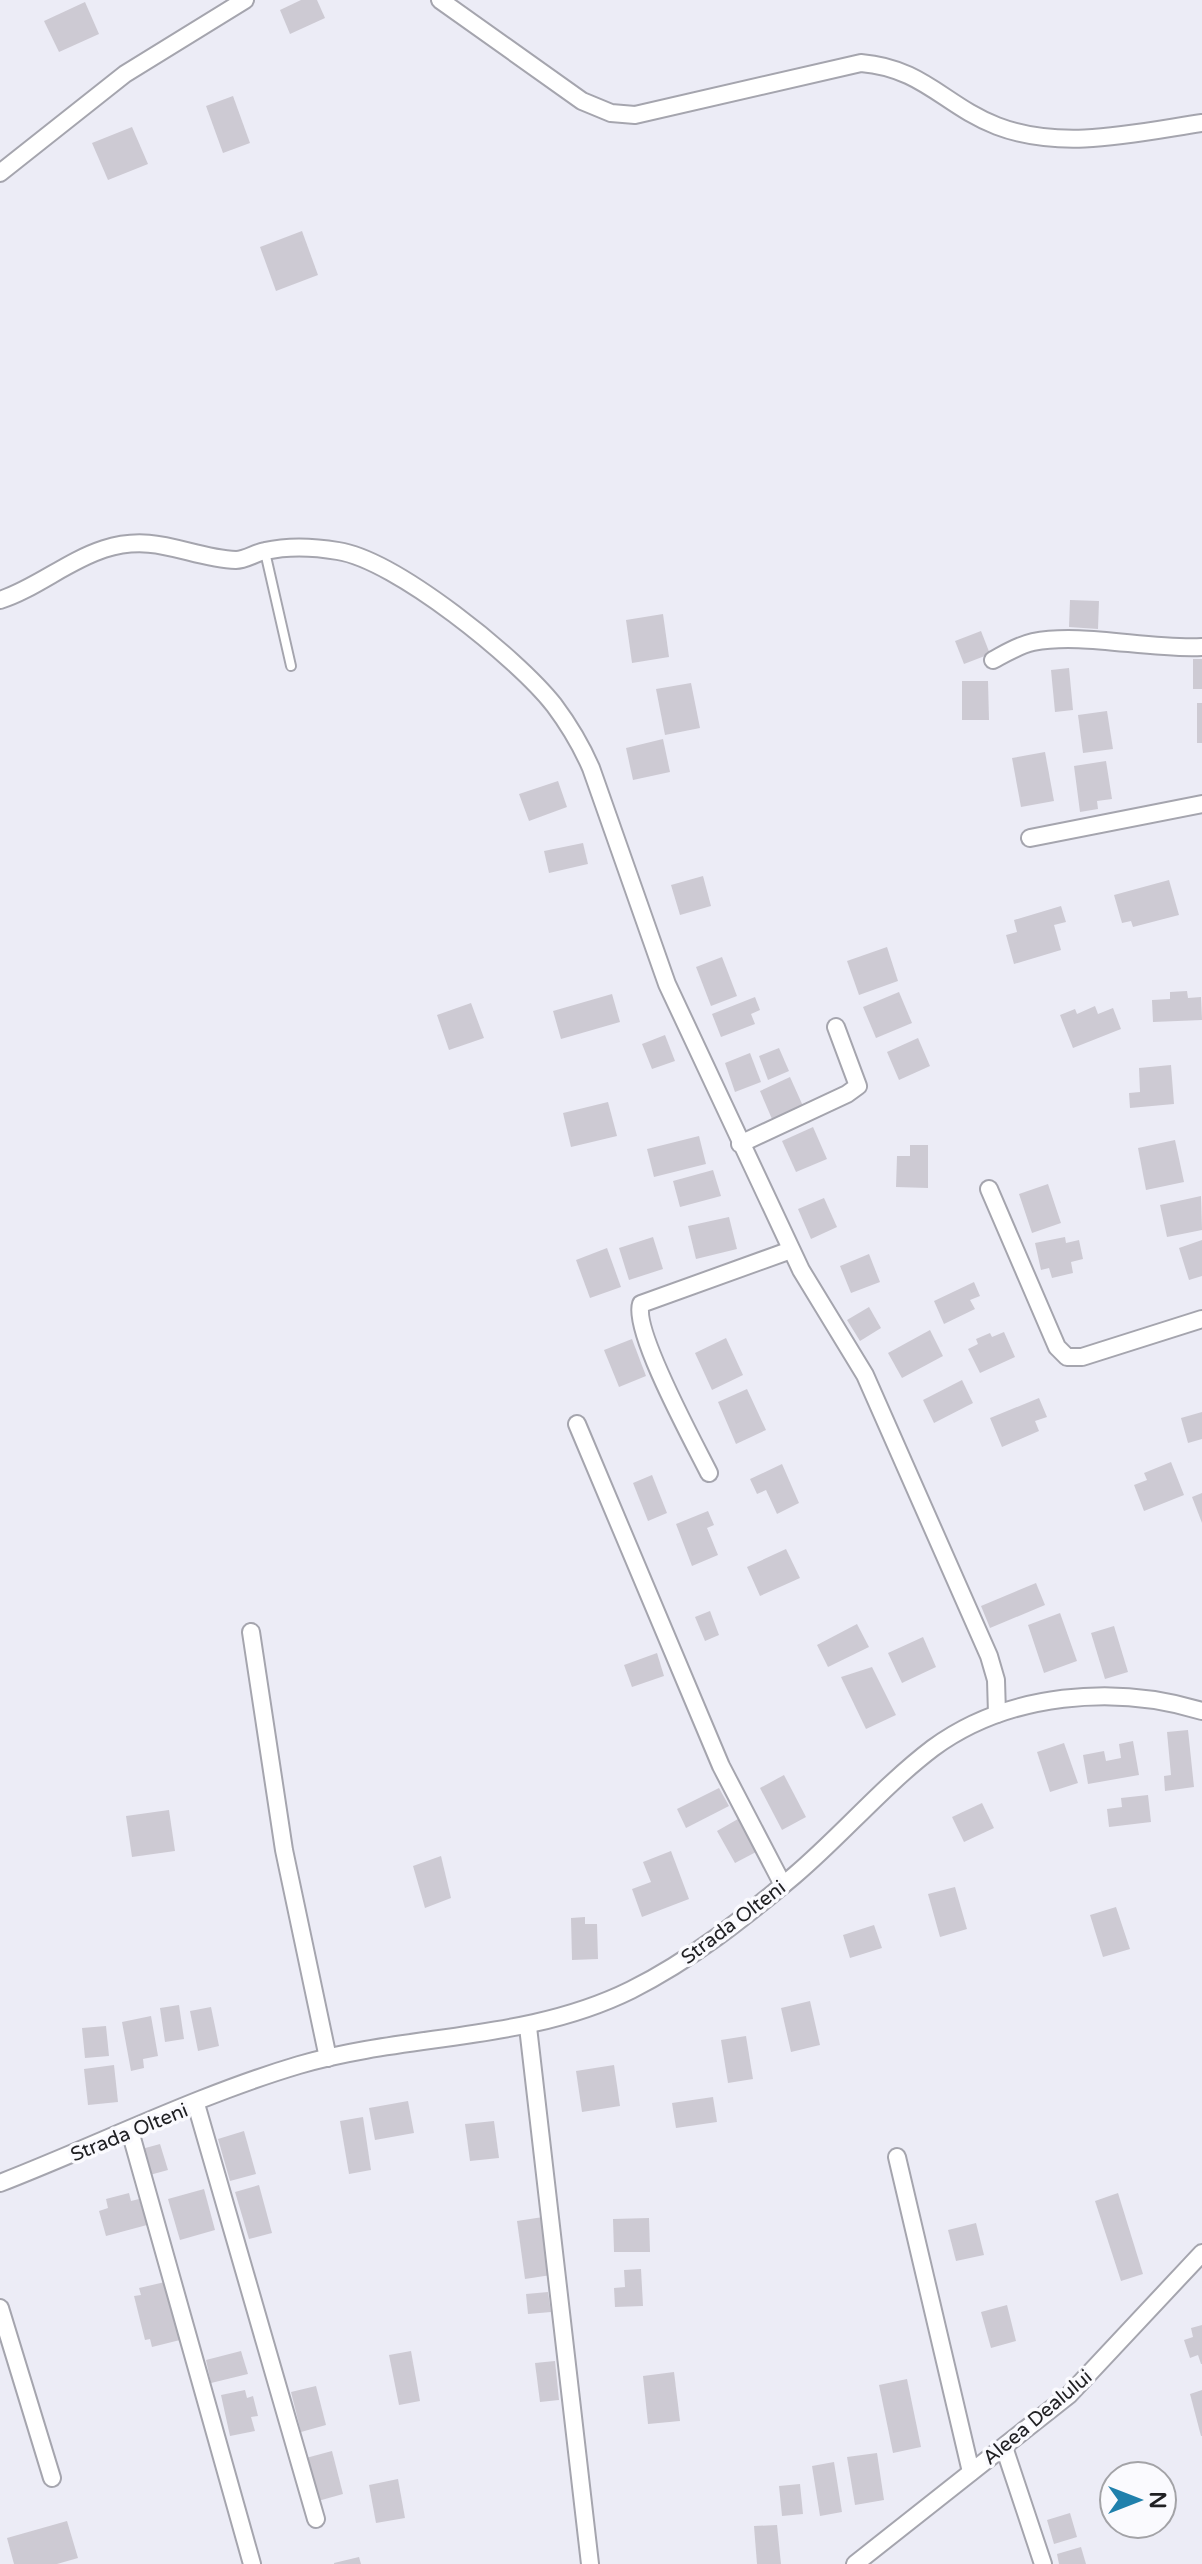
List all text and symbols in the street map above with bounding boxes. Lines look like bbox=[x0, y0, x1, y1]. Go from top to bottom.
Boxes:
street label: Strada Olteni bbox=[677, 1876, 791, 1970]
street label: Strada Olteni bbox=[67, 2098, 192, 2167]
street label: Aleea Dealului bbox=[978, 2365, 1097, 2470]
north arrow bbox=[1098, 2460, 1178, 2540]
text: N bbox=[1144, 2491, 1170, 2509]

